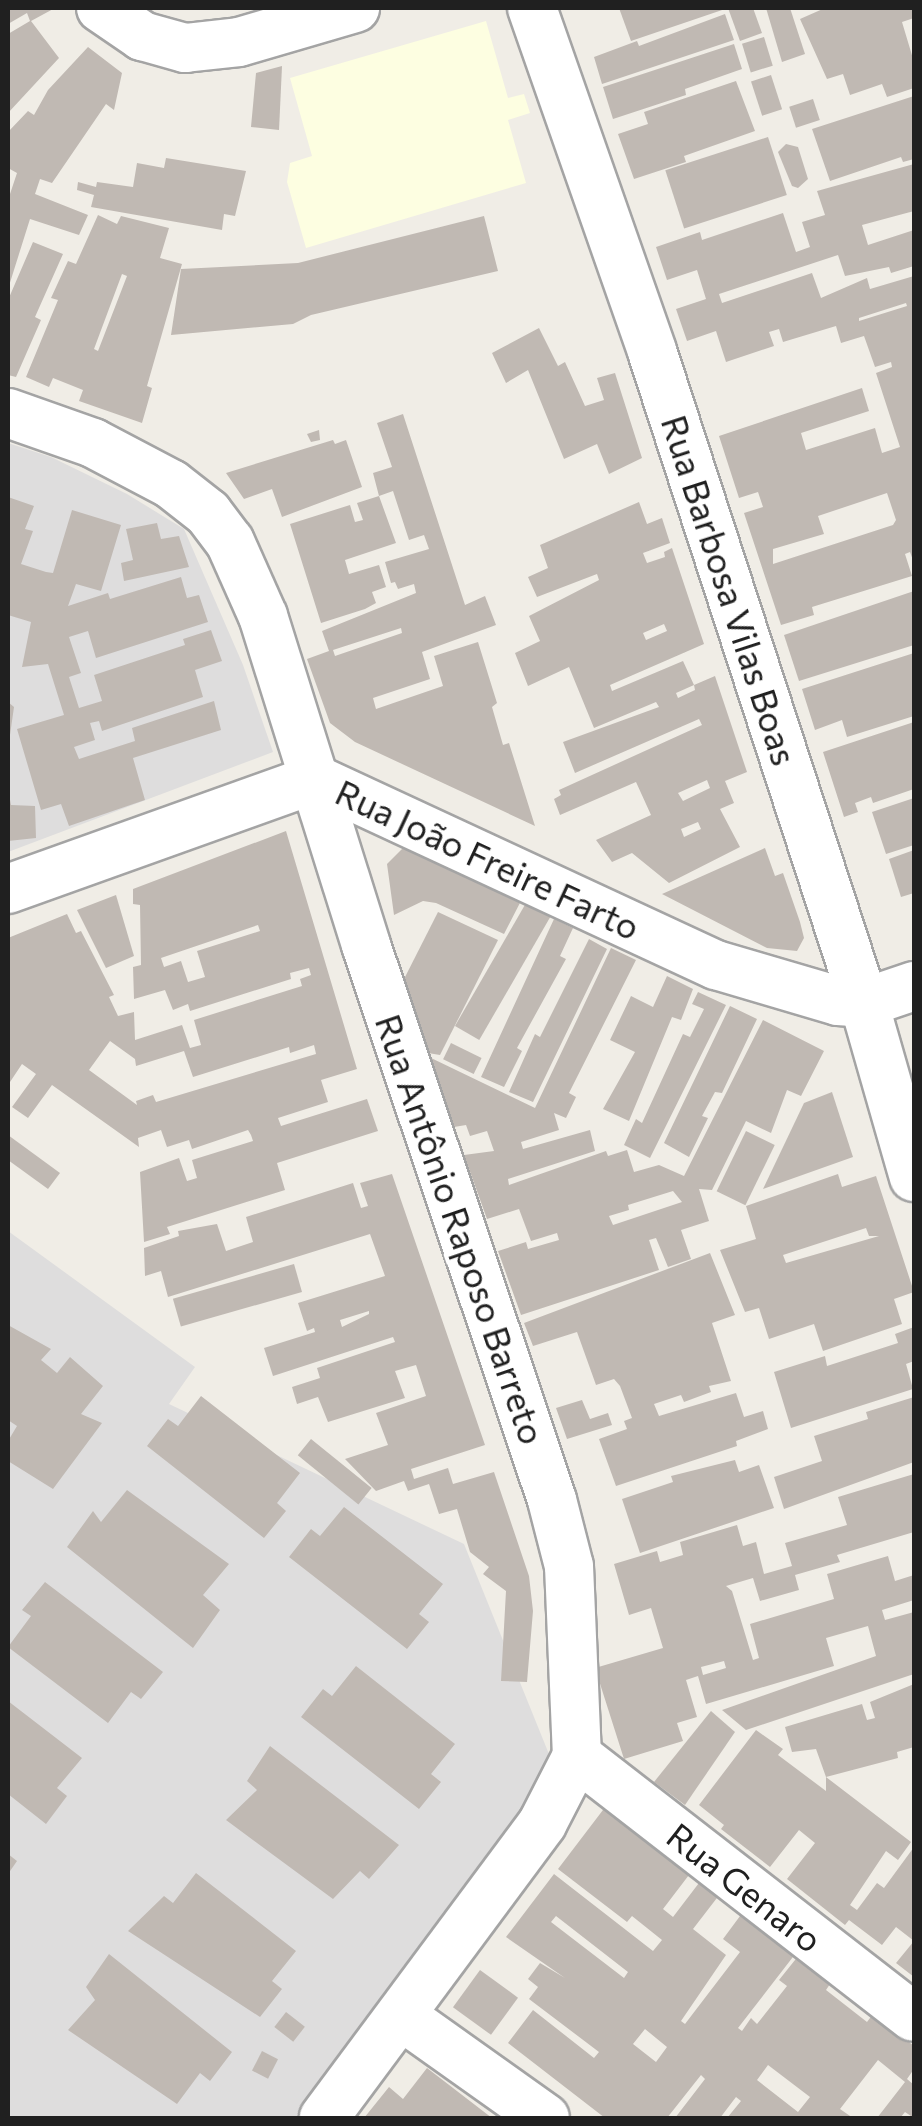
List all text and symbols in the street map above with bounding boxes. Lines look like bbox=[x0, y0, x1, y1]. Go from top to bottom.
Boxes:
street label: Rua Barbosa Vilas Boas bbox=[654, 410, 806, 770]
street label: Rua João Freire Farto bbox=[329, 770, 647, 948]
street label: Rua Antônio Raposo Barreto bbox=[368, 1009, 554, 1449]
street label: Rua Genaro bbox=[659, 1814, 831, 1960]

